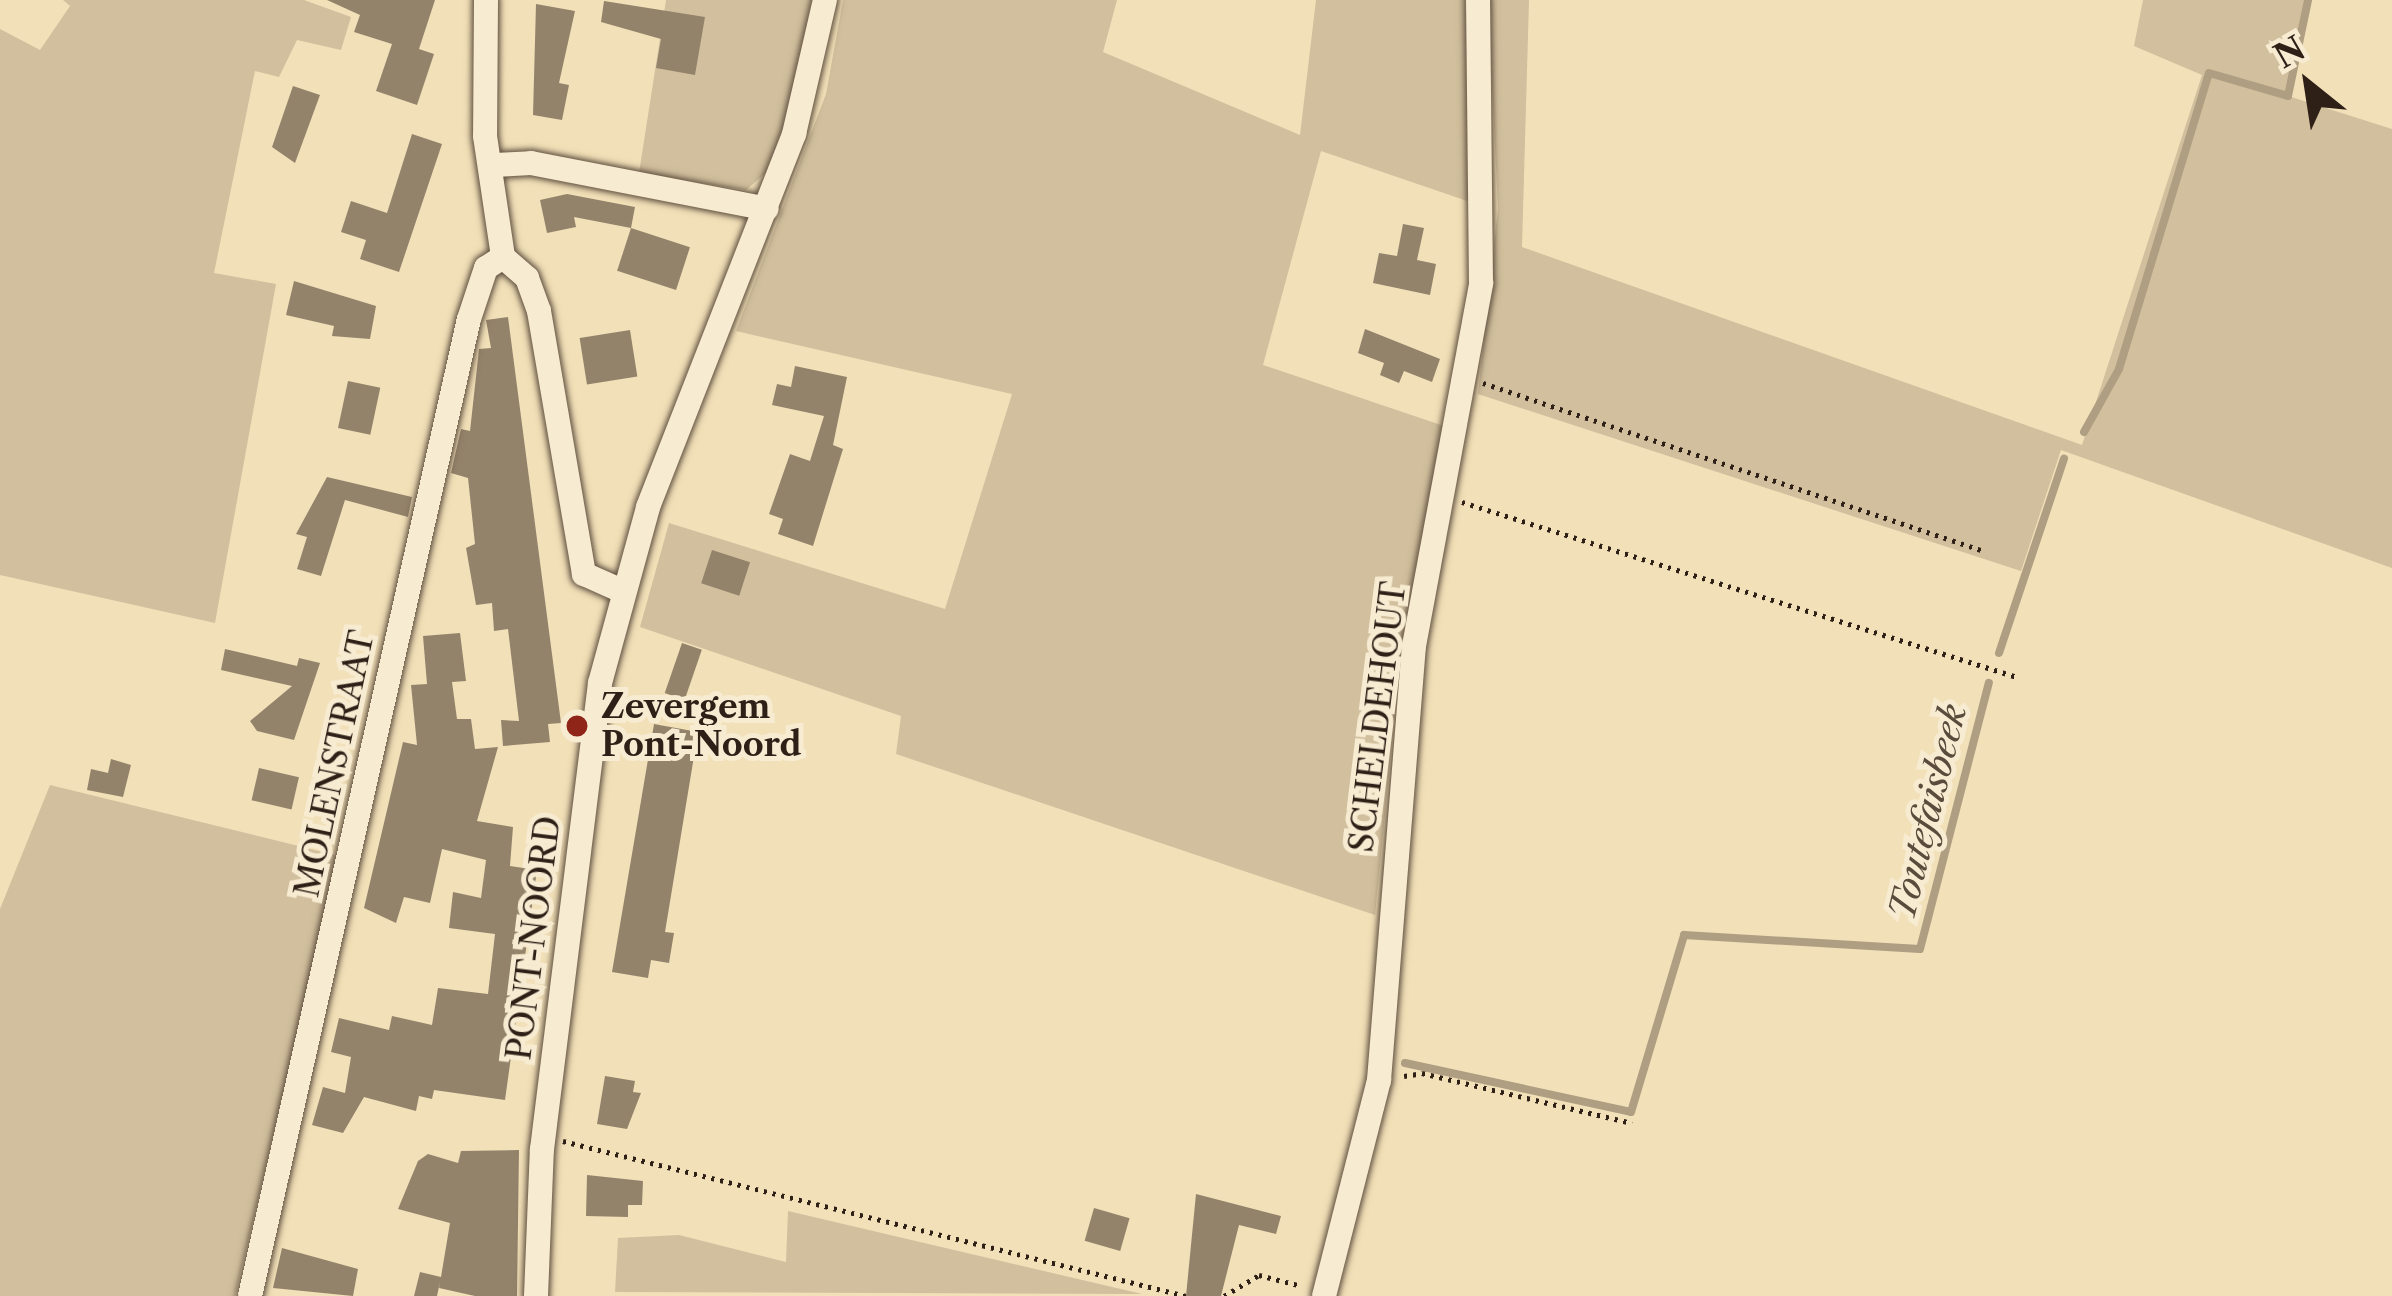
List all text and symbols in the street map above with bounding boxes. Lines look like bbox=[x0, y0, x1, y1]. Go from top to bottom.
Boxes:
north arrow bbox=[2248, 24, 2368, 144]
text: N bbox=[2267, 27, 2312, 77]
street label: SCHELDEHOUT bbox=[1342, 579, 1414, 855]
street label: MOLENSTRAAT bbox=[287, 627, 383, 901]
place label: Zevergem Pont-Noord bbox=[601, 687, 801, 765]
water label: Toutefaisbeek bbox=[1880, 700, 1976, 924]
marker: Zevergem Pont-Noord bbox=[564, 713, 590, 739]
street label: PONT-NOORD bbox=[499, 814, 569, 1062]

